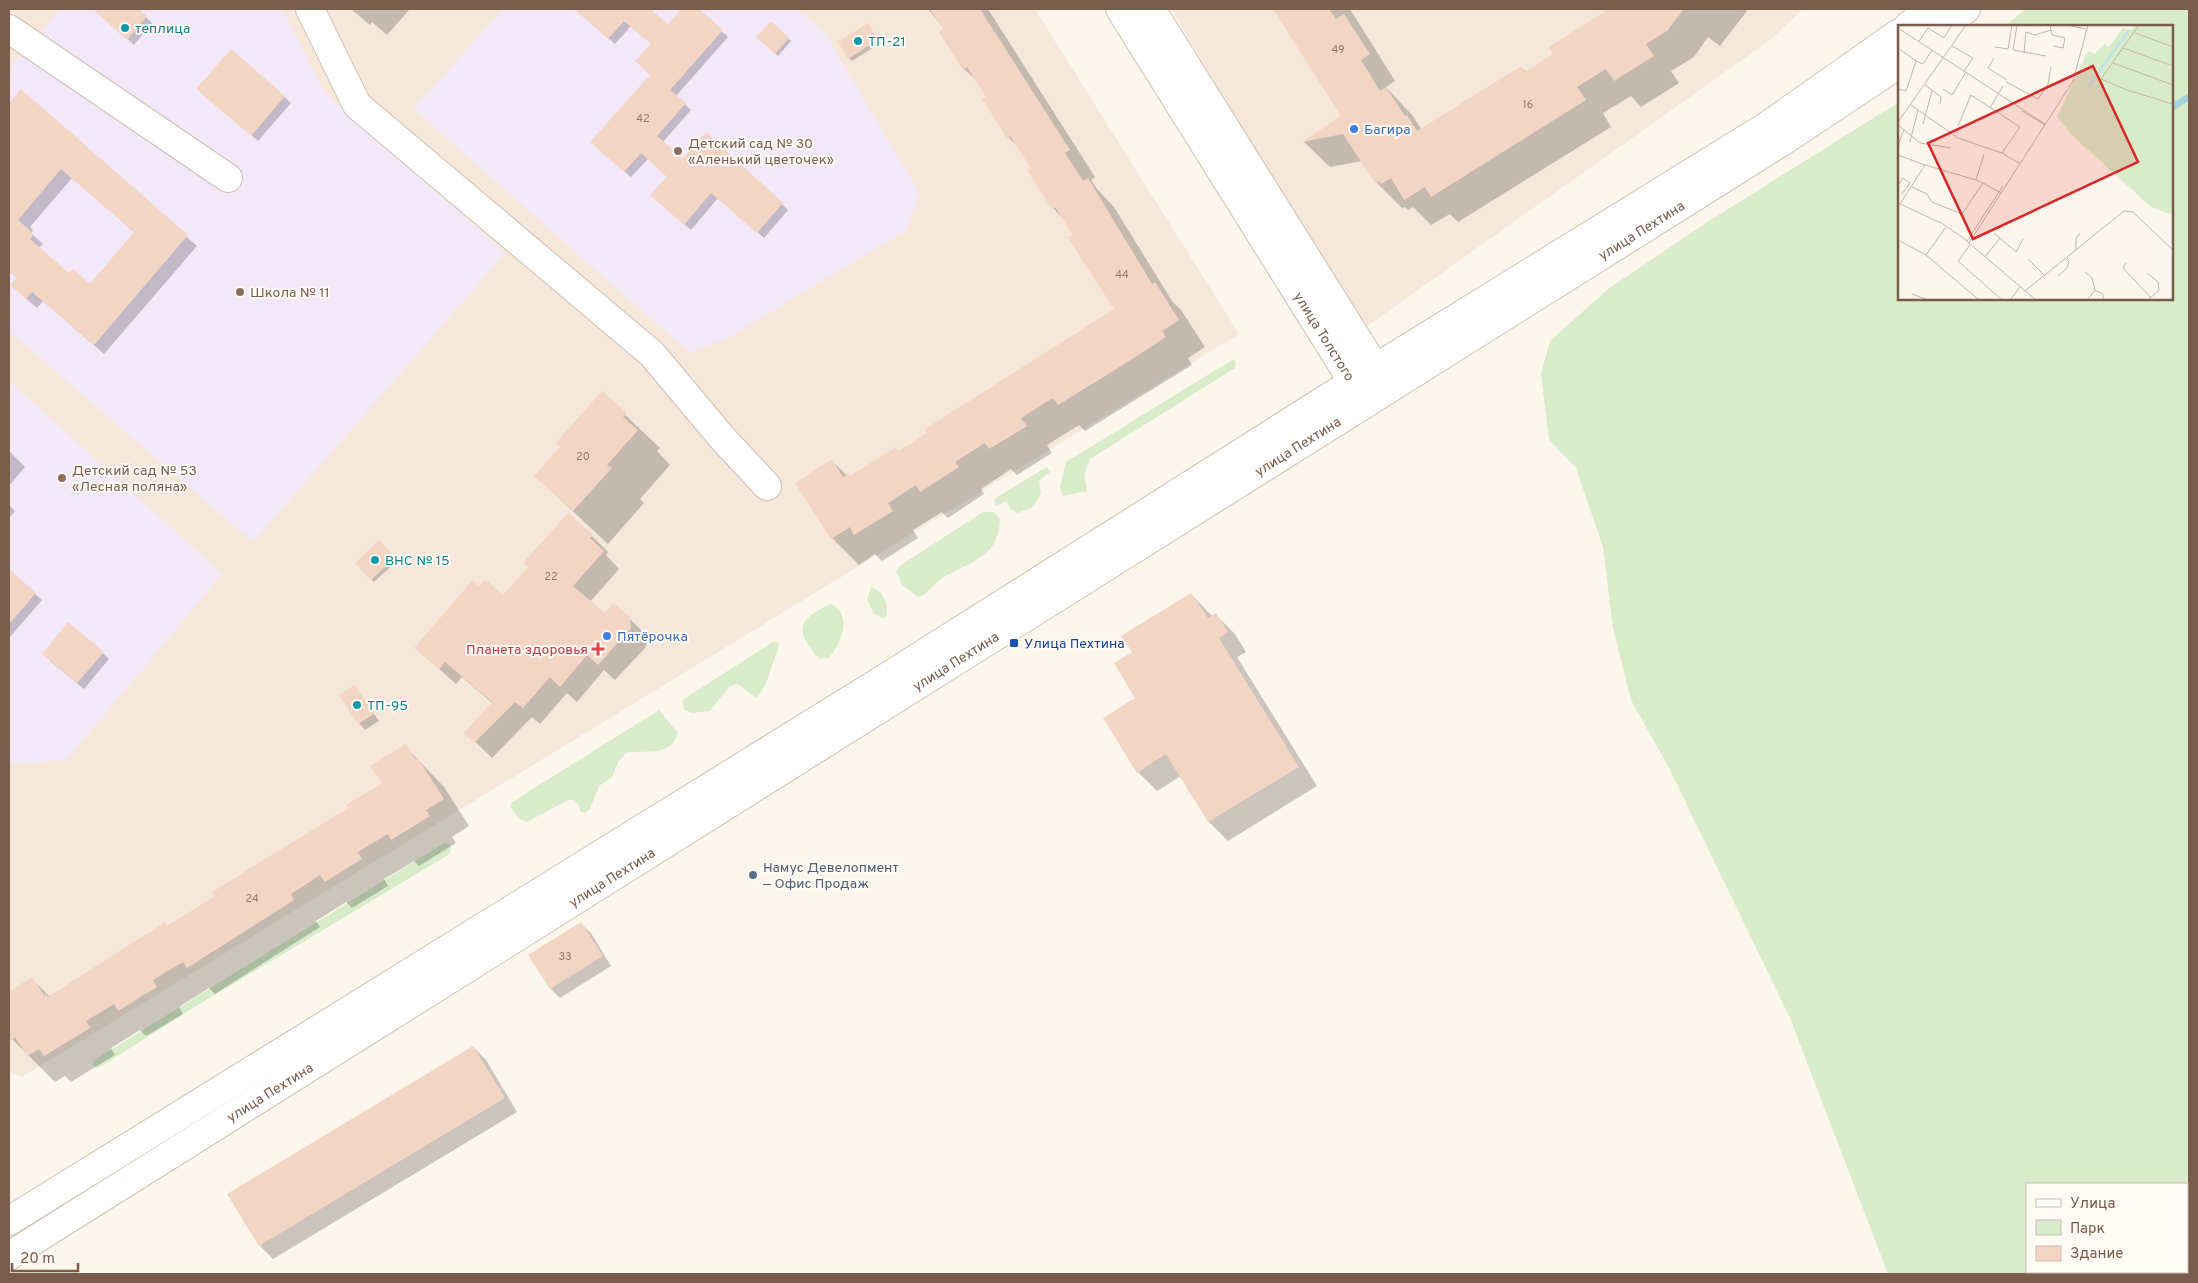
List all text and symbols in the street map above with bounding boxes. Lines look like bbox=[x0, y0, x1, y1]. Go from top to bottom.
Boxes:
place label: теплица bbox=[135, 21, 190, 38]
marker: теплица bbox=[119, 22, 131, 34]
inset map bbox=[1898, 25, 2173, 300]
place label: ТП-21 bbox=[868, 34, 906, 51]
marker: ТП-21 bbox=[852, 35, 864, 47]
house number: 49 bbox=[1331, 43, 1345, 57]
house number: 16 bbox=[1523, 98, 1533, 112]
house number: 42 bbox=[636, 112, 650, 126]
place label: Багира bbox=[1364, 122, 1411, 139]
marker: Багира bbox=[1348, 123, 1360, 135]
place label: Детский сад № 30 «Аленький цветочек» bbox=[688, 136, 834, 169]
marker: Детский сад № 30 «Аленький цветочек» bbox=[672, 145, 684, 157]
street label: улица Пехтина bbox=[1596, 198, 1689, 265]
house number: 44 bbox=[1115, 268, 1129, 282]
place label: Школа № 11 bbox=[250, 285, 330, 302]
marker: Школа № 11 bbox=[234, 286, 246, 298]
street label: улица Толстого bbox=[1289, 290, 1357, 385]
street label: улица Пехтина bbox=[1252, 414, 1345, 481]
house number: 20 bbox=[576, 450, 590, 464]
place label: Детский сад № 53 «Лесная поляна» bbox=[72, 463, 197, 496]
marker: Детский сад № 53 «Лесная поляна» bbox=[56, 472, 68, 484]
place label: ВНС № 15 bbox=[385, 553, 450, 570]
marker: ВНС № 15 bbox=[369, 554, 381, 566]
house number: 22 bbox=[544, 570, 558, 584]
place label: Пятёрочка bbox=[617, 629, 688, 646]
street label: улица Пехтина bbox=[910, 629, 1003, 696]
marker: Пятёрочка bbox=[601, 630, 613, 642]
place label: Улица Пехтина bbox=[1024, 636, 1125, 653]
marker: Улица Пехтина bbox=[1008, 637, 1020, 649]
place label: Планета здоровья bbox=[466, 642, 588, 659]
marker: Планета здоровья bbox=[592, 643, 604, 655]
place label: ТП-95 bbox=[367, 698, 408, 715]
marker: ТП-95 bbox=[351, 699, 363, 711]
street label: улица Пехтина bbox=[566, 845, 659, 912]
place label: Намус Девелопмент — Офис Продаж bbox=[763, 860, 899, 893]
marker: Намус Девелопмент — Офис Продаж bbox=[747, 869, 759, 881]
house number: 24 bbox=[245, 892, 259, 906]
house number: 33 bbox=[558, 950, 572, 964]
street label: улица Пехтина bbox=[224, 1060, 317, 1127]
legend bbox=[2026, 1183, 2188, 1273]
text: Улица bbox=[2070, 1195, 2115, 1214]
text: Парк bbox=[2070, 1220, 2105, 1239]
scale bar bbox=[12, 1240, 79, 1272]
text: Здание bbox=[2070, 1245, 2123, 1264]
text: 20 m bbox=[20, 1250, 55, 1269]

